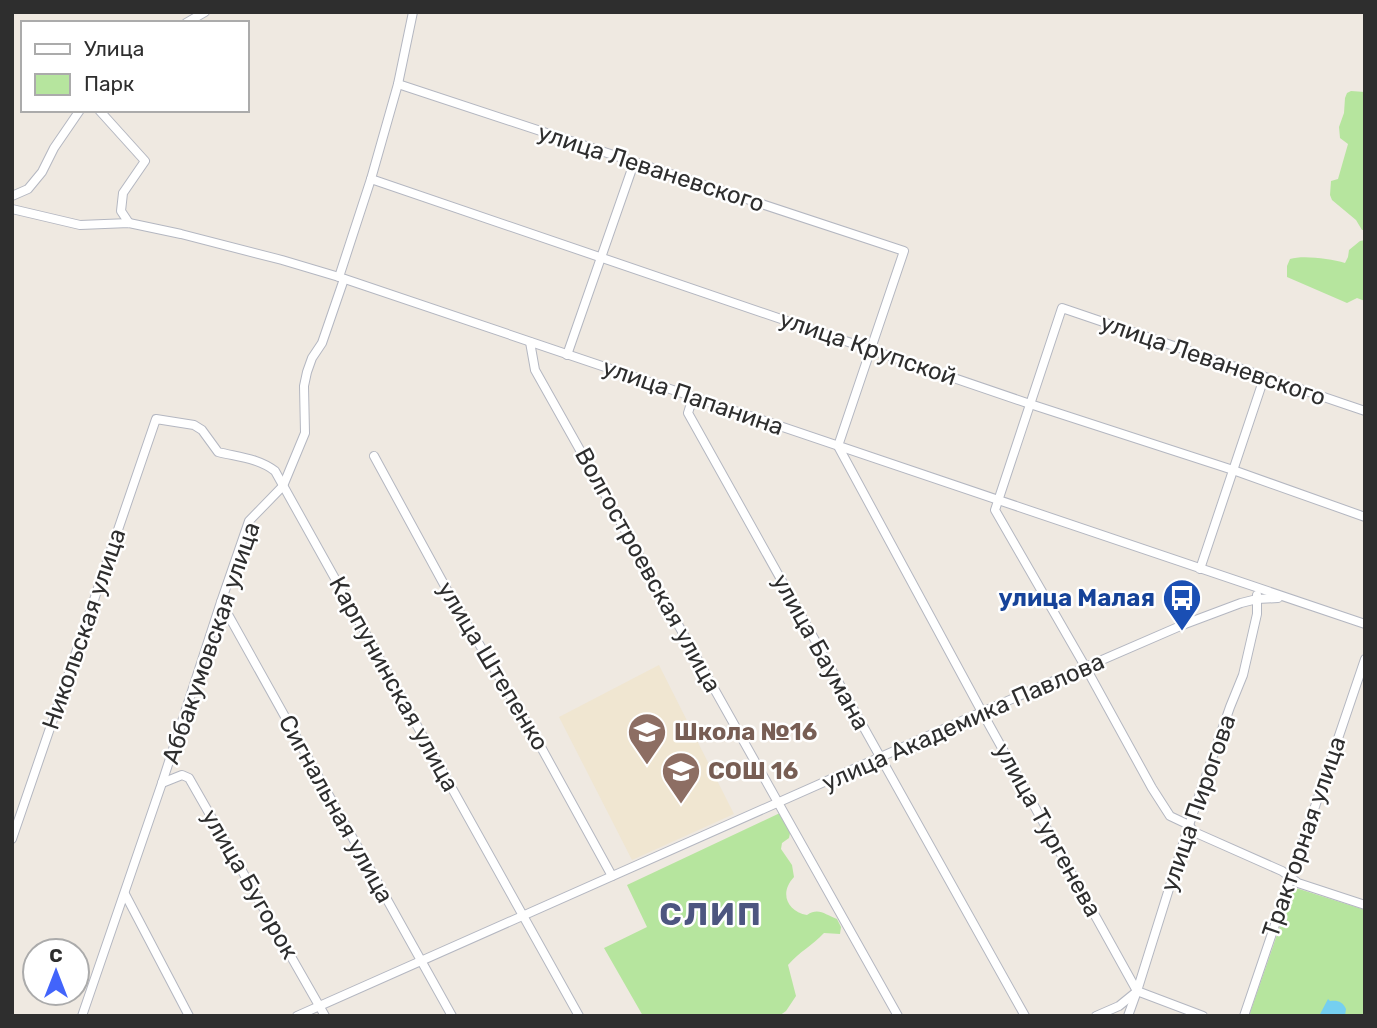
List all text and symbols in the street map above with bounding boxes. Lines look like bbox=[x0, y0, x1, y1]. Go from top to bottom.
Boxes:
legend bbox=[21, 21, 248, 112]
text: Улица bbox=[84, 36, 144, 61]
text: Парк bbox=[84, 71, 134, 96]
street label: улица Леваневского bbox=[534, 118, 768, 218]
street label: улица Крупской bbox=[776, 305, 960, 391]
street label: улица Леваневского bbox=[1097, 308, 1329, 412]
street label: улица Папанина bbox=[599, 353, 787, 441]
street label: Волгостроевская улица bbox=[569, 443, 727, 697]
street label: Аббакумовская улица bbox=[156, 518, 266, 768]
street label: Никольская улица bbox=[36, 525, 132, 733]
street label: улица Баумана bbox=[767, 569, 875, 735]
street label: Карпунинская улица bbox=[323, 572, 465, 796]
street label: улица Штепенко bbox=[432, 577, 554, 755]
bus stop icon: улица Малая bbox=[1161, 577, 1203, 632]
place label: улица Малая bbox=[999, 584, 1155, 612]
street label: улица Академика Павлова bbox=[817, 647, 1109, 797]
street label: Сигнальная улица bbox=[273, 710, 399, 908]
school or university icon: Школа №16 bbox=[626, 711, 668, 766]
street label: улица Пирогова bbox=[1155, 711, 1241, 895]
place label: Школа №16 bbox=[674, 718, 817, 746]
street label: Тракторная улица bbox=[1256, 733, 1352, 941]
street label: улица Тургенева bbox=[989, 738, 1107, 922]
school or university icon: СОШ 16 bbox=[660, 750, 702, 805]
place label: СОШ 16 bbox=[708, 757, 798, 785]
street label: улица Бугорок bbox=[196, 804, 304, 964]
district label: СЛИП bbox=[659, 895, 763, 933]
north arrow bbox=[21, 937, 91, 1007]
text: С bbox=[49, 944, 63, 967]

